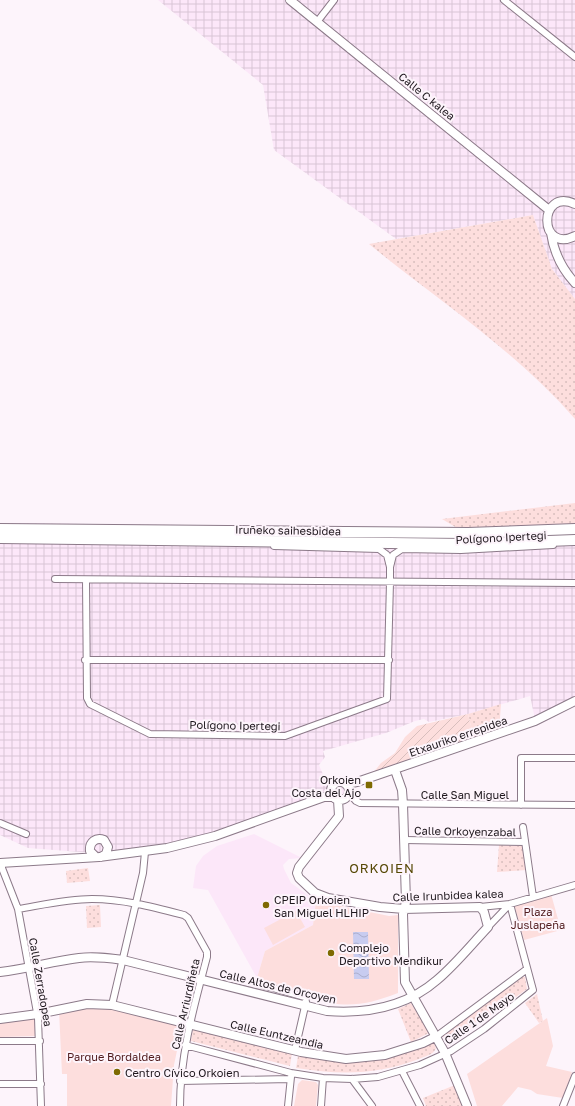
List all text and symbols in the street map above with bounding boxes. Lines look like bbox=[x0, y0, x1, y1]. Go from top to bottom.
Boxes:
street label: Calle C kalea bbox=[396, 69, 458, 123]
street label: Iruñeko saihesbidea bbox=[235, 523, 341, 537]
street label: Polígono Ipertegi bbox=[455, 528, 547, 546]
street label: Etxauriko errepidea bbox=[407, 713, 509, 759]
street label: Polígono Ipertegi bbox=[189, 718, 281, 732]
place label: Orkoien Costa del Ajo bbox=[291, 773, 361, 799]
marker: Orkoien Costa del Ajo bbox=[364, 780, 374, 790]
street label: Calle San Miguel bbox=[421, 788, 510, 801]
street label: Calle Orkoyenzabal bbox=[414, 824, 517, 838]
district label: ORKOIEN bbox=[349, 860, 415, 876]
street label: Calle Irunbidea kalea bbox=[392, 887, 504, 903]
place label: CPEIP Orkoien San Miguel HLHIP bbox=[274, 893, 369, 919]
marker: CPEIP Orkoien San Miguel HLHIP bbox=[261, 900, 271, 910]
park label: Plaza Juslapeña bbox=[511, 905, 565, 931]
street label: Calle Zerradopea bbox=[27, 937, 55, 1027]
place label: Complejo Deportivo Mendikur bbox=[339, 941, 444, 967]
marker: Complejo Deportivo Mendikur bbox=[326, 948, 336, 958]
street label: Calle Arriurdiñeta bbox=[168, 957, 202, 1051]
street label: Calle Altos de Orcoyen bbox=[218, 966, 338, 1006]
street label: Calle 1 de Mayo bbox=[442, 989, 517, 1047]
street label: Calle Euntzeandia bbox=[229, 1017, 325, 1051]
park label: Parque Bordaldea bbox=[67, 1050, 161, 1063]
place label: Centro Cívico Orkoien bbox=[125, 1066, 239, 1079]
marker: Centro Cívico Orkoien bbox=[112, 1067, 122, 1077]

